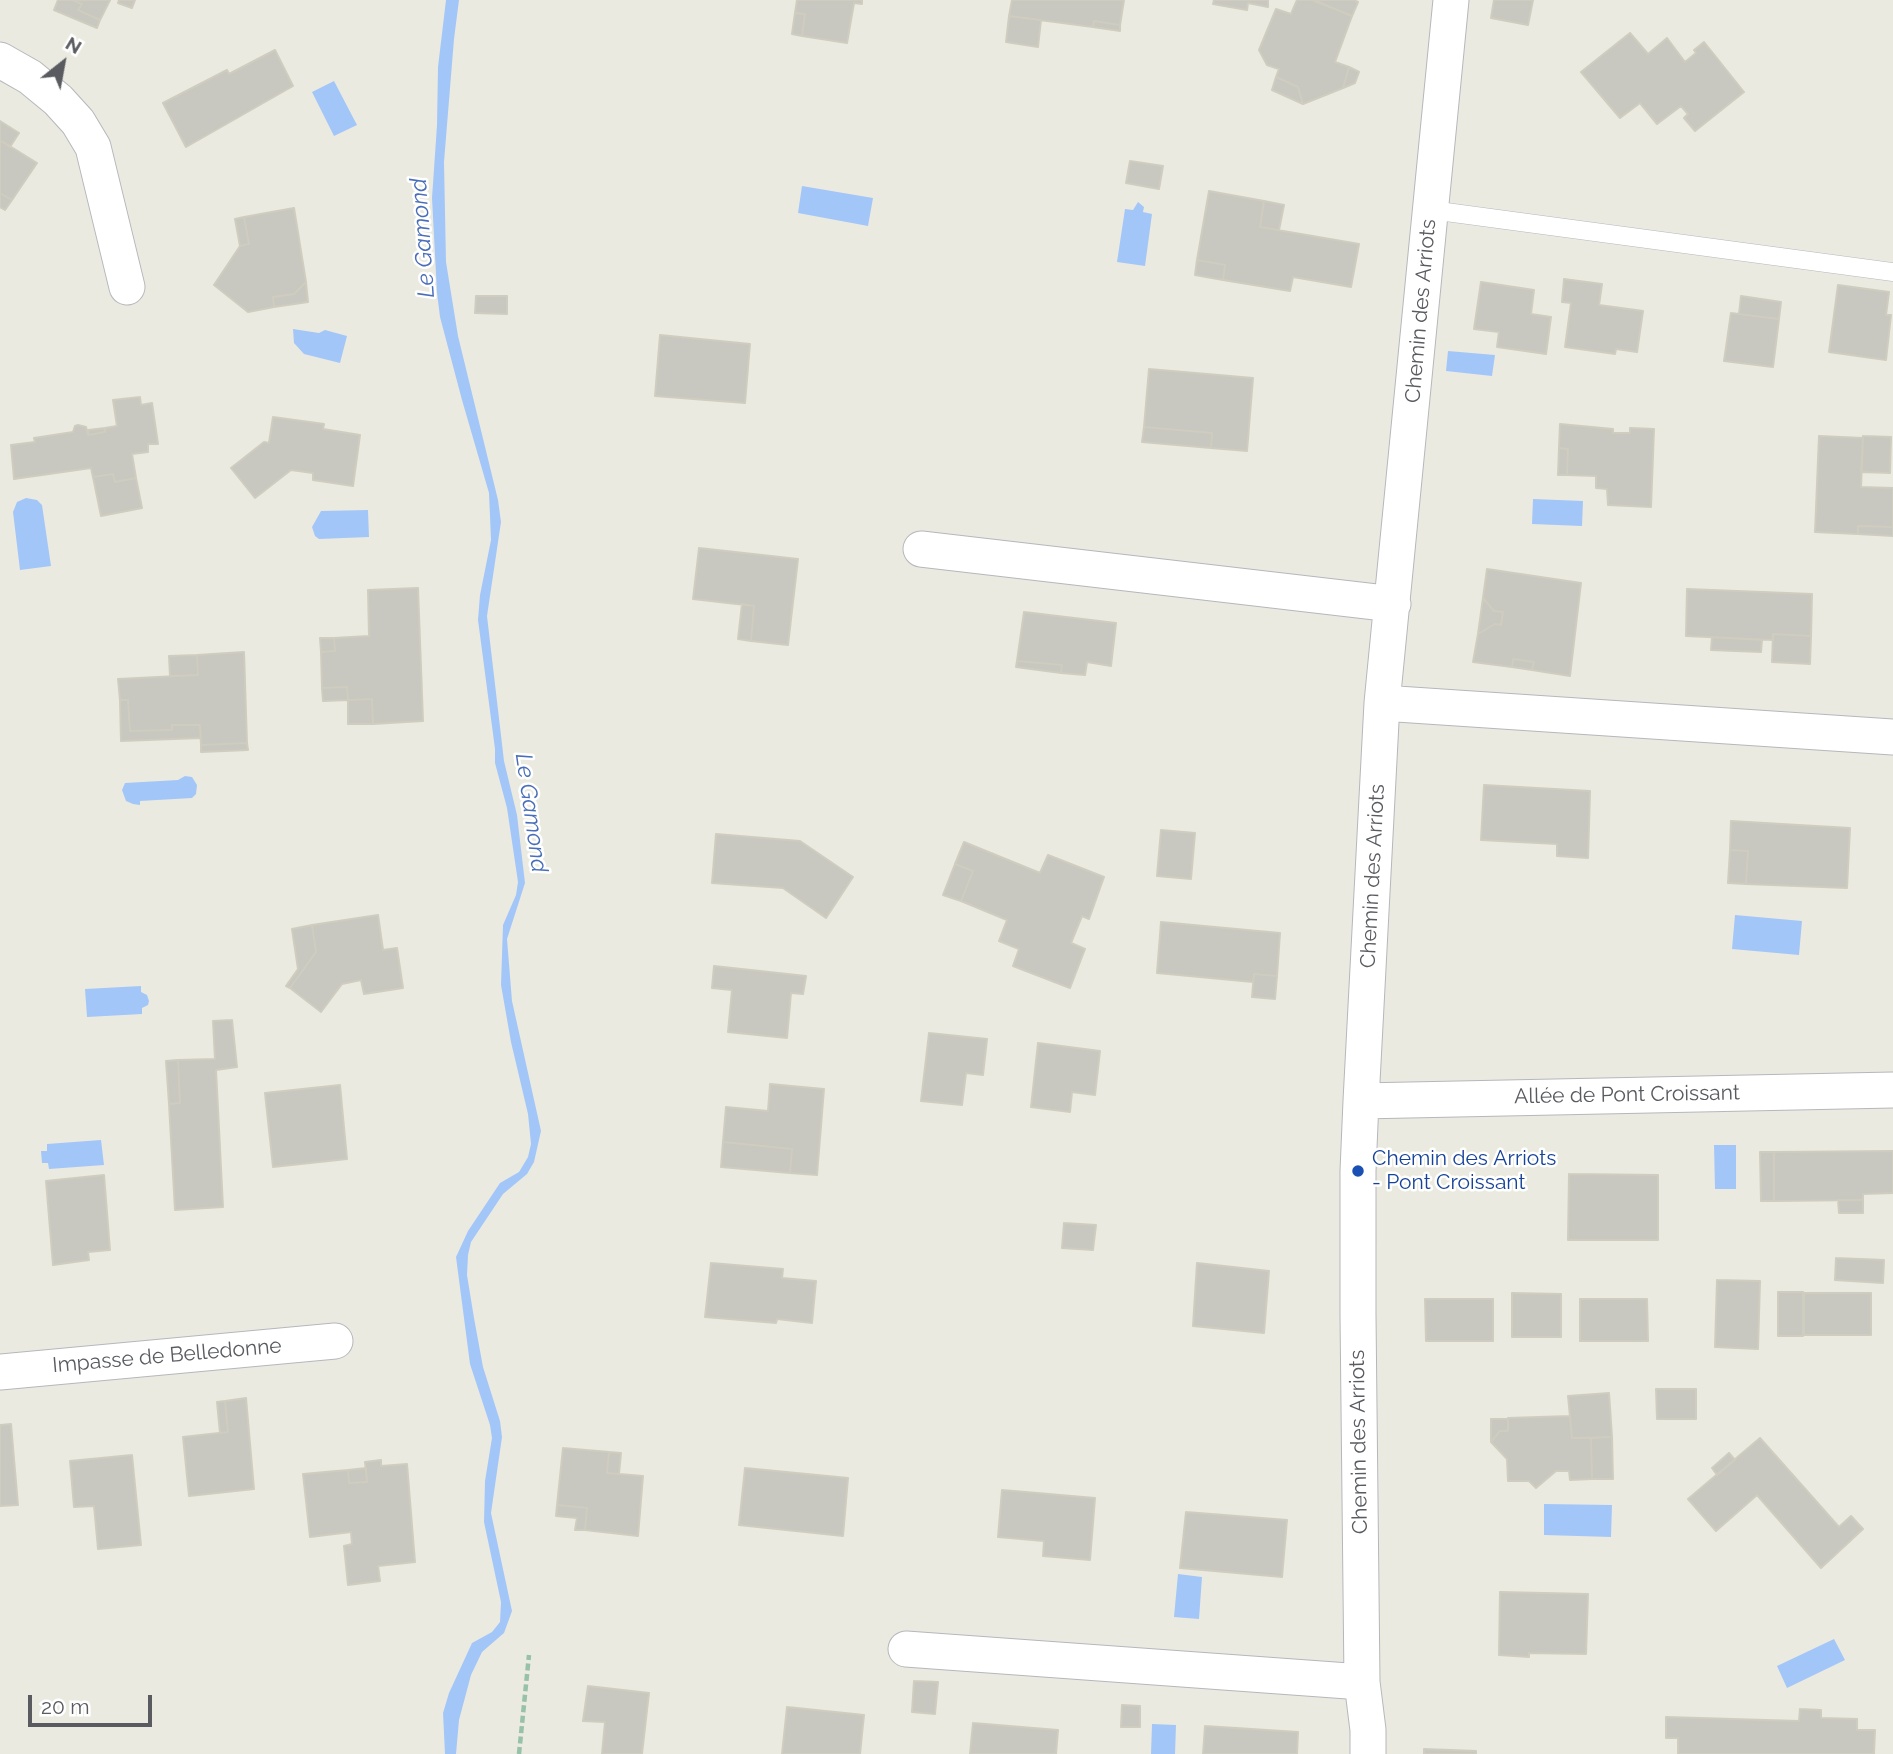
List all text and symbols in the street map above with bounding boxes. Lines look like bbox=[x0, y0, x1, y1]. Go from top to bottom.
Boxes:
north arrow bbox=[28, 28, 98, 98]
text: N bbox=[62, 32, 86, 58]
water label: Le Gamond bbox=[405, 177, 441, 299]
street label: Chemin des Arriots bbox=[1400, 218, 1442, 404]
water label: Le Gamond bbox=[509, 752, 553, 874]
street label: Chemin des Arriots bbox=[1356, 783, 1390, 969]
street label: Allée de Pont Croissant bbox=[1514, 1080, 1740, 1110]
place label: Chemin des Arriots - Pont Croissant bbox=[1372, 1146, 1556, 1196]
marker: Chemin des Arriots - Pont Croissant bbox=[1350, 1163, 1366, 1179]
street label: Impasse de Belledonne bbox=[51, 1333, 283, 1379]
street label: Chemin des Arriots bbox=[1345, 1350, 1373, 1534]
scale bar bbox=[32, 1680, 156, 1724]
text: 20 m bbox=[41, 1694, 89, 1719]

